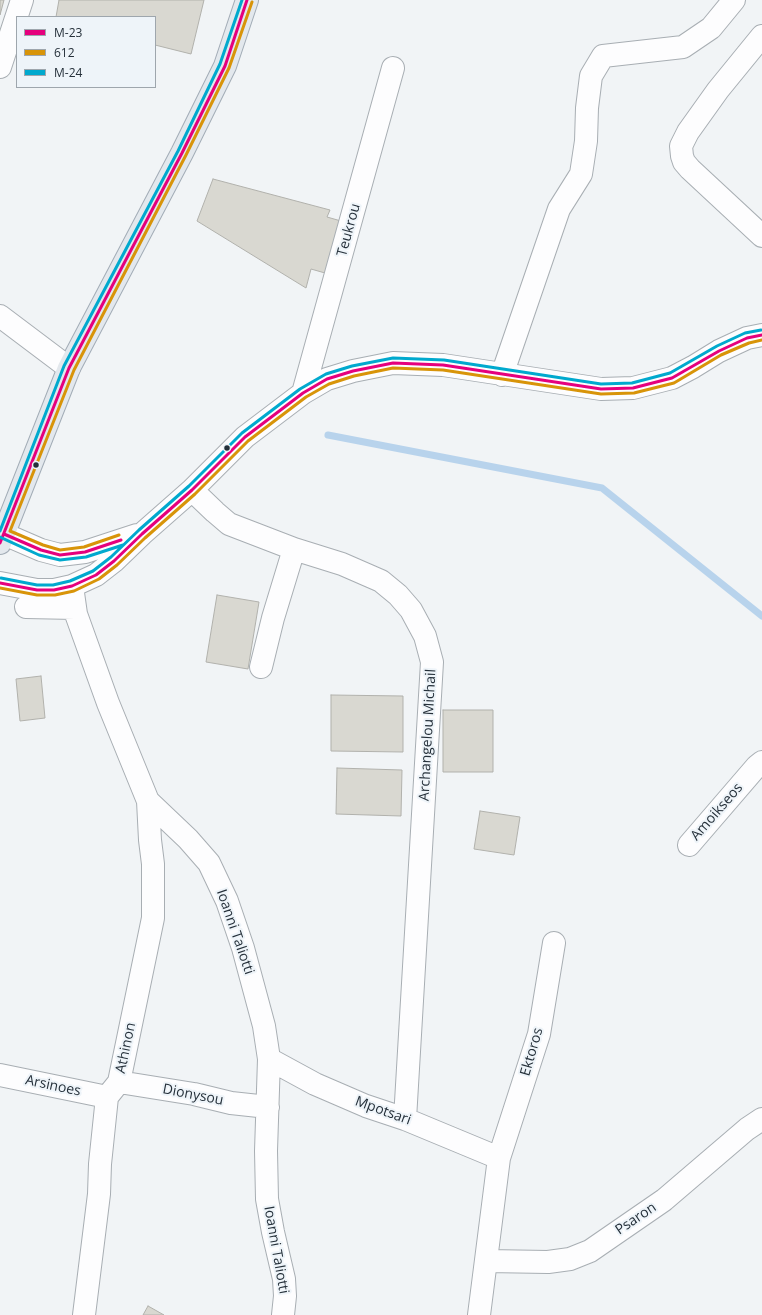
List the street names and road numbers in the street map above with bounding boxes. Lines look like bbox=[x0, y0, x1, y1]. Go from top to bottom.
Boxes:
street label: Teukrou bbox=[334, 202, 364, 258]
street label: Archangelou Michail bbox=[416, 669, 440, 801]
street label: Amoikseos bbox=[687, 780, 747, 844]
street label: Ioanni Taliotti bbox=[213, 887, 257, 977]
street label: Athinon bbox=[112, 1021, 140, 1075]
street label: Ektoros bbox=[517, 1026, 547, 1078]
street label: Arsinoes bbox=[24, 1072, 82, 1100]
street label: Dionysou bbox=[161, 1081, 225, 1109]
street label: Mpotsari bbox=[353, 1093, 413, 1129]
street label: Psaron bbox=[612, 1199, 660, 1239]
street label: Ioanni Taliotti bbox=[260, 1205, 292, 1295]

